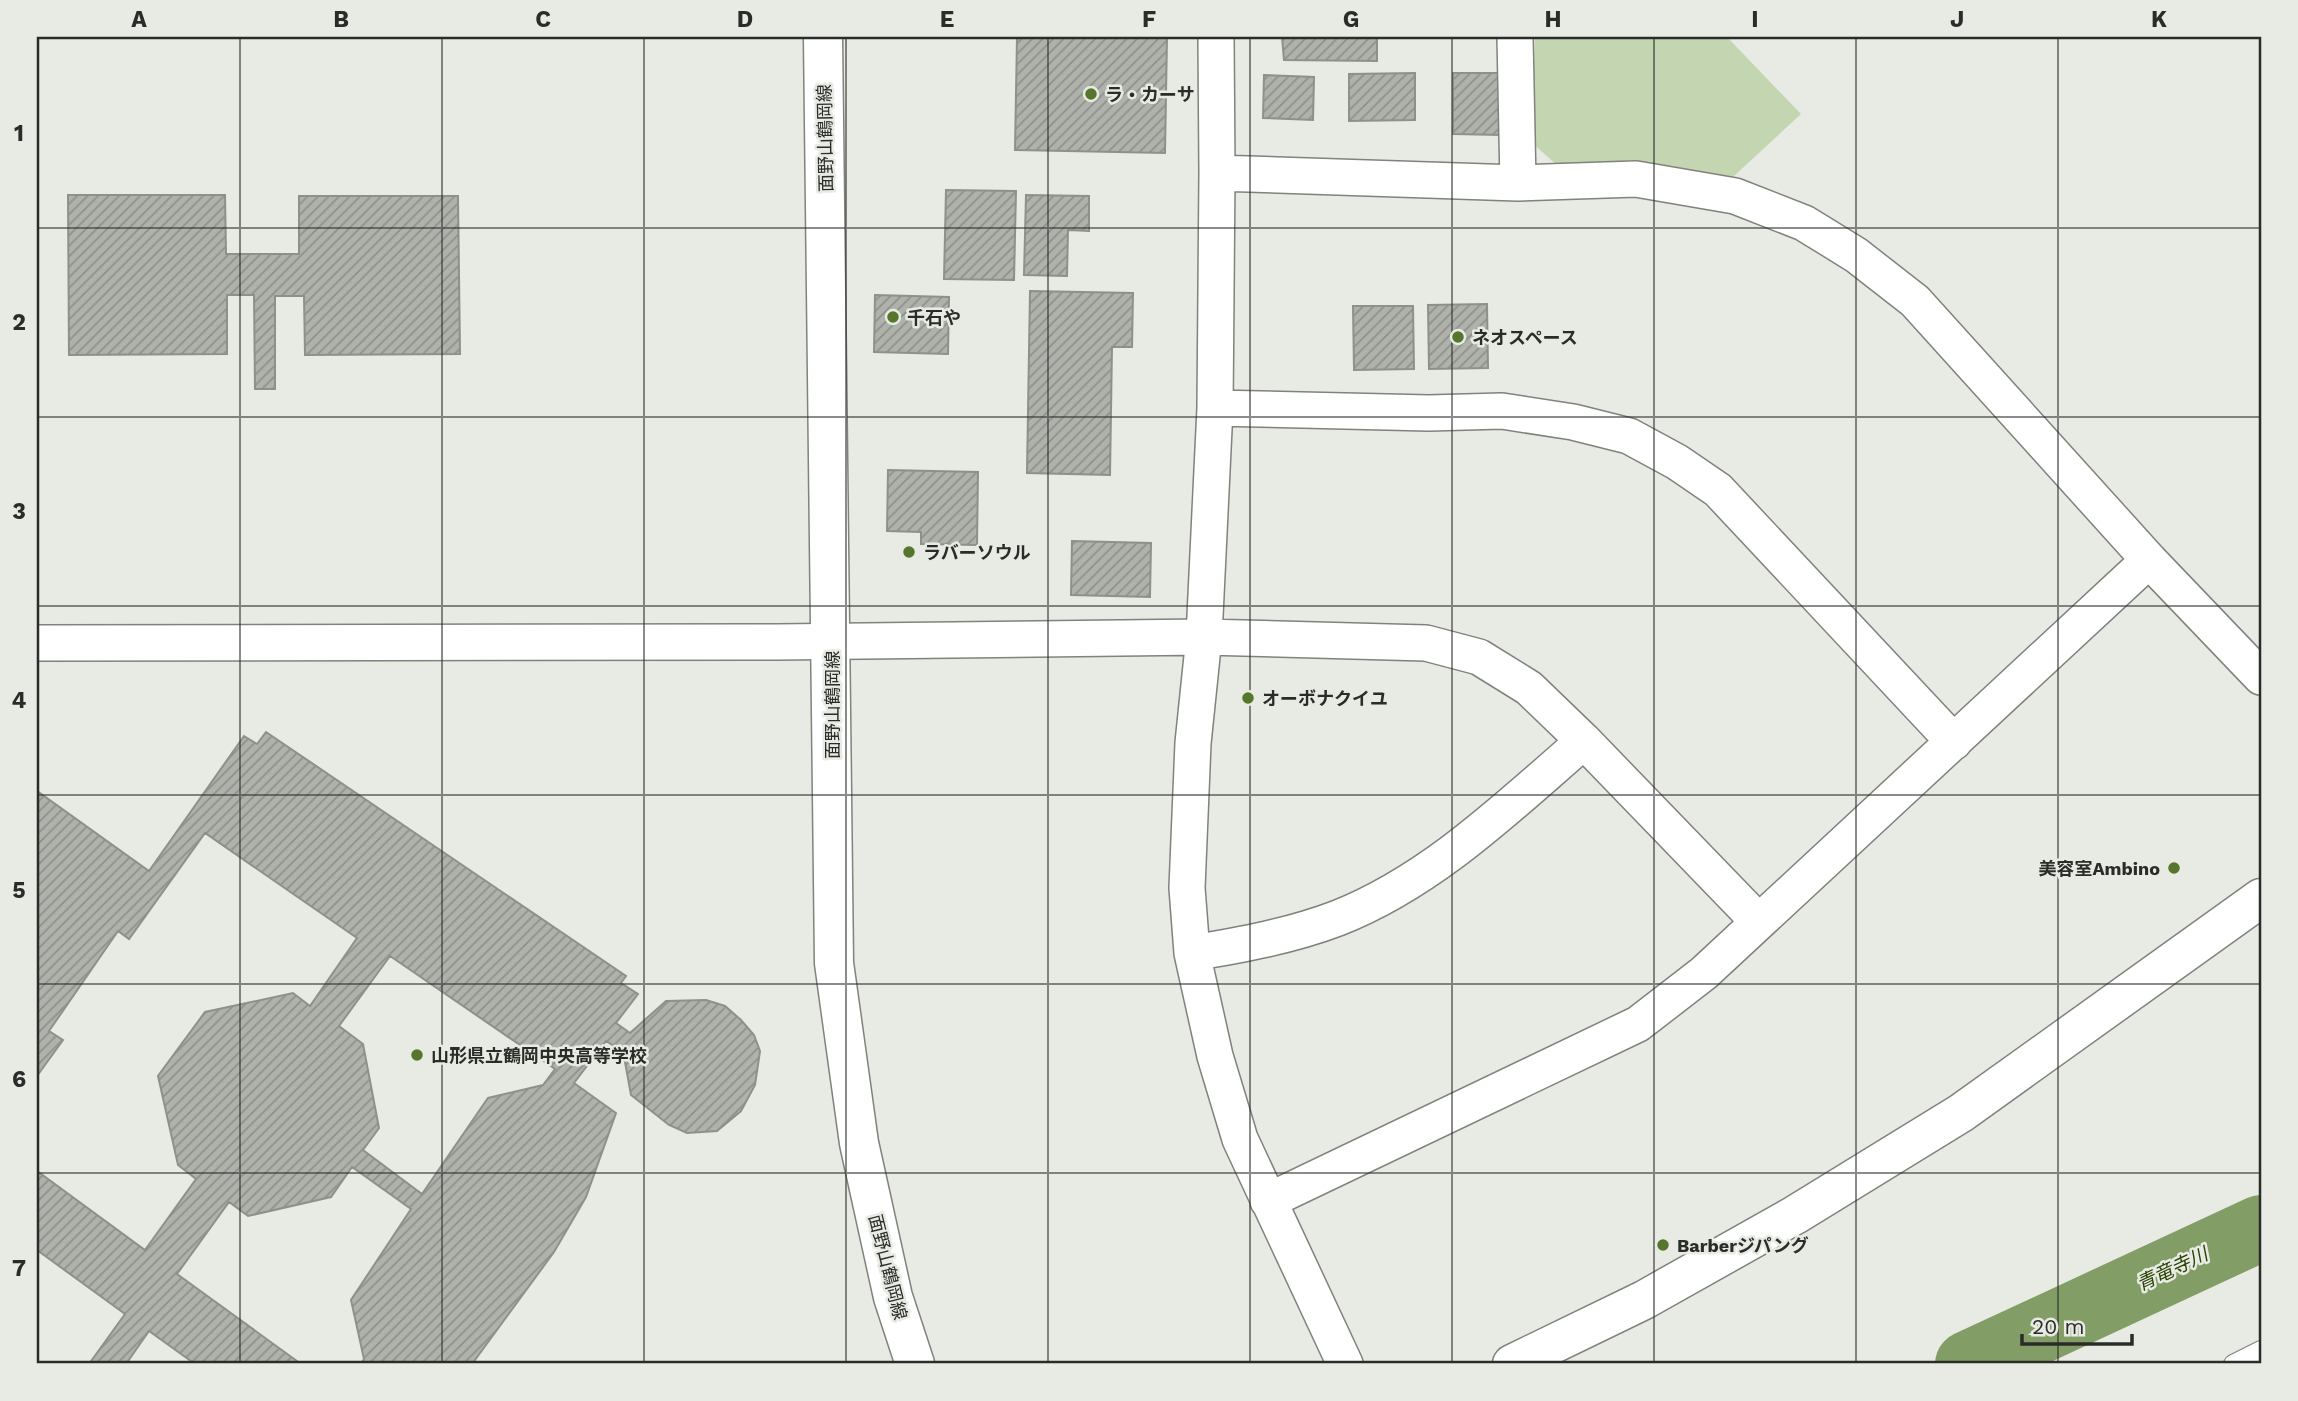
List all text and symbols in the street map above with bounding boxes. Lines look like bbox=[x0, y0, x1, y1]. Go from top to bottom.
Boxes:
text: A bbox=[131, 6, 147, 33]
text: B bbox=[333, 6, 349, 33]
text: C bbox=[535, 6, 551, 33]
text: D bbox=[737, 6, 753, 33]
text: E bbox=[940, 6, 954, 33]
text: F bbox=[1142, 6, 1156, 33]
text: G bbox=[1343, 6, 1359, 33]
text: H bbox=[1544, 6, 1562, 33]
text: I bbox=[1751, 6, 1759, 33]
text: J bbox=[1950, 6, 1964, 33]
text: K bbox=[2151, 6, 2167, 33]
street label: 面野山鶴岡線 bbox=[814, 84, 836, 192]
place label: ラ・カーサ bbox=[1105, 84, 1195, 105]
marker: ラ・カーサ bbox=[1083, 86, 1099, 102]
text: 1 bbox=[14, 120, 24, 147]
place label: 千石や bbox=[907, 307, 961, 328]
text: 2 bbox=[12, 309, 26, 336]
marker: 千石や bbox=[885, 309, 901, 325]
place label: ネオスペース bbox=[1472, 327, 1578, 348]
marker: ネオスペース bbox=[1450, 329, 1466, 345]
text: 3 bbox=[12, 498, 26, 525]
place label: ラバーソウル bbox=[923, 542, 1031, 563]
marker: ラバーソウル bbox=[901, 544, 917, 560]
street label: 面野山鶴岡線 bbox=[822, 651, 843, 759]
text: 4 bbox=[12, 687, 27, 714]
place label: オーボナクイユ bbox=[1262, 688, 1388, 709]
marker: オーボナクイユ bbox=[1240, 690, 1256, 706]
place label: 美容室Ambino bbox=[2038, 858, 2160, 879]
marker: 美容室Ambino bbox=[2166, 860, 2182, 876]
text: 5 bbox=[12, 877, 26, 904]
place label: 山形県立鶴岡中央高等学校 bbox=[431, 1045, 647, 1066]
marker: 山形県立鶴岡中央高等学校 bbox=[409, 1047, 425, 1063]
text: 6 bbox=[12, 1066, 26, 1093]
street label: 面野山鶴岡線 bbox=[865, 1212, 911, 1322]
place label: Barberジパング bbox=[1677, 1235, 1809, 1256]
marker: Barberジパング bbox=[1655, 1237, 1671, 1253]
water label: 青竜寺川 bbox=[2133, 1242, 2213, 1295]
text: 7 bbox=[12, 1255, 26, 1282]
scale bar bbox=[2022, 1303, 2132, 1347]
text: 20 m bbox=[2032, 1314, 2084, 1339]

